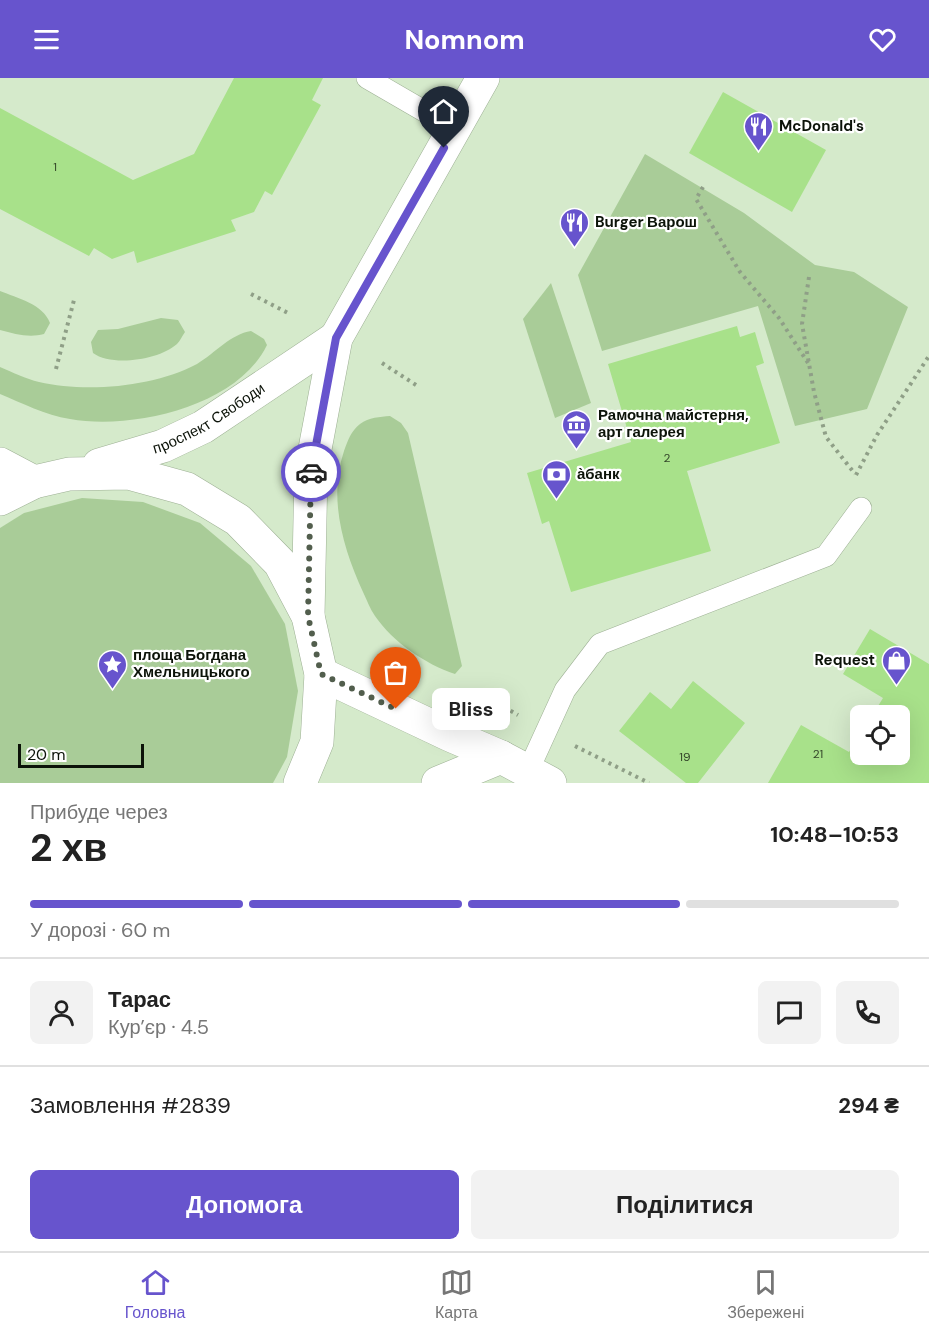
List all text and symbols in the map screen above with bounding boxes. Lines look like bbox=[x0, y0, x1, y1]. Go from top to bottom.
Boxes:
text: Nomnom bbox=[404, 22, 525, 57]
icon: menu bbox=[30, 23, 63, 56]
icon: heart bbox=[866, 23, 899, 56]
pin bbox=[418, 86, 469, 148]
icon: home bbox=[427, 95, 460, 128]
restaurant icon: McDonald's bbox=[742, 110, 774, 152]
place label: McDonald's bbox=[779, 116, 864, 136]
house number: 1 bbox=[53, 159, 57, 175]
restaurant icon: Burger Варош bbox=[558, 206, 590, 248]
place label: Burger Варош bbox=[595, 212, 697, 232]
street label: проспект Свободи bbox=[150, 378, 269, 459]
place label: Рамочна майстерня, арт галерея bbox=[598, 405, 749, 442]
museum icon: Рамочна майстерня, арт галерея bbox=[561, 408, 593, 450]
courier bbox=[281, 442, 341, 502]
house number: 2 bbox=[664, 450, 671, 466]
icon: car bbox=[295, 456, 328, 489]
bank icon: а̀банк bbox=[540, 458, 572, 500]
place label: а̀банк bbox=[577, 464, 620, 484]
shop icon: Request bbox=[880, 644, 912, 686]
place label: площа Богдана Хмельницького bbox=[133, 645, 250, 682]
pin bbox=[370, 647, 421, 709]
place icon: площа Богдана Хмельницького bbox=[96, 648, 128, 690]
place label: Request bbox=[815, 650, 875, 670]
icon: bag bbox=[379, 656, 412, 689]
callout: Bliss bbox=[432, 688, 510, 730]
text: Bliss bbox=[449, 696, 493, 722]
map controls bbox=[850, 705, 910, 765]
button: locate bbox=[850, 705, 910, 765]
scale bar bbox=[18, 741, 144, 768]
text: 20 m bbox=[27, 744, 66, 765]
house number: 21 bbox=[813, 746, 823, 762]
house number: 19 bbox=[679, 749, 691, 765]
text: Прибуде через bbox=[30, 799, 168, 825]
text: 10:48–10:53 bbox=[770, 820, 899, 849]
text: 2 хв bbox=[30, 822, 107, 873]
text: У дорозі · 60 m bbox=[30, 917, 170, 943]
button: person bbox=[30, 981, 93, 1044]
button: chat bbox=[758, 981, 821, 1044]
button: phone bbox=[836, 981, 899, 1044]
text: Тарас bbox=[108, 985, 171, 1014]
text: Кур’єр · 4.5 bbox=[108, 1014, 209, 1040]
text: Замовлення #2839 bbox=[30, 1091, 231, 1120]
text: 294 ₴ bbox=[838, 1091, 899, 1120]
button: Допомога bbox=[30, 1170, 459, 1239]
button: Поділитися bbox=[471, 1170, 899, 1239]
tab: Головна bbox=[125, 1266, 186, 1323]
tab: Карта bbox=[435, 1266, 478, 1323]
tab: Збережені bbox=[727, 1266, 804, 1323]

